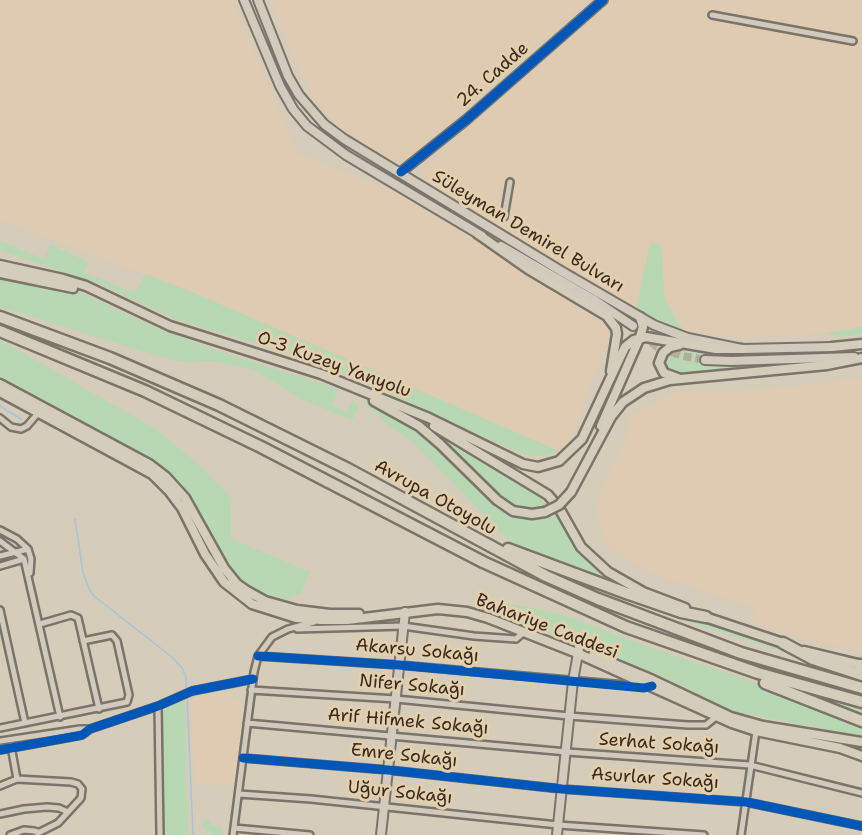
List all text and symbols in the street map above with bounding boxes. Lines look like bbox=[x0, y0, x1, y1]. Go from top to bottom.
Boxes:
street label: 24. Cadde bbox=[453, 38, 533, 112]
street label: Süleyman Demirel Bulvarı bbox=[428, 166, 628, 298]
street label: O-3 Kuzey Yanyolu bbox=[254, 327, 414, 403]
street label: Avrupa Otoyolu bbox=[370, 456, 500, 540]
street label: Bahariye Caddesi bbox=[473, 590, 621, 664]
street label: Akarsu Sokağı bbox=[354, 635, 480, 667]
street label: Nifer Sokağı bbox=[358, 671, 466, 701]
street label: Arif Hifmek Sokağı bbox=[327, 704, 489, 740]
street label: Serhat Sokağı bbox=[598, 729, 720, 759]
street label: Emre Sokağı bbox=[350, 740, 458, 772]
street label: Asurlar Sokağı bbox=[590, 764, 720, 794]
street label: Uğur Sokağı bbox=[347, 777, 453, 809]

